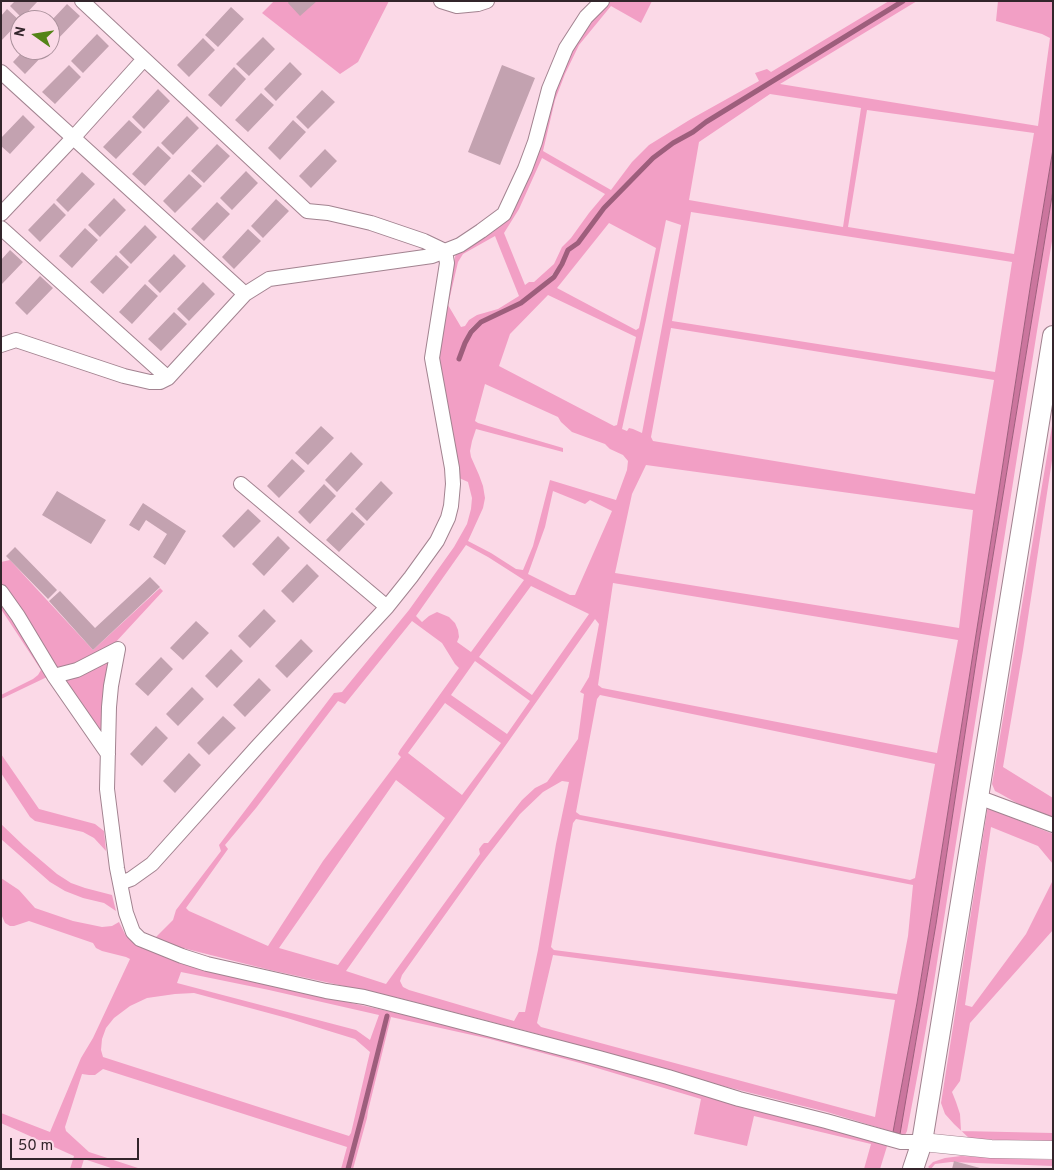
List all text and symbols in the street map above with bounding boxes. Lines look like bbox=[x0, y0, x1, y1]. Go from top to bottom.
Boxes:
north arrow bbox=[10, 10, 60, 60]
text: N bbox=[11, 25, 30, 39]
scale bar bbox=[12, 1128, 141, 1160]
text: 50 m bbox=[18, 1137, 53, 1156]

